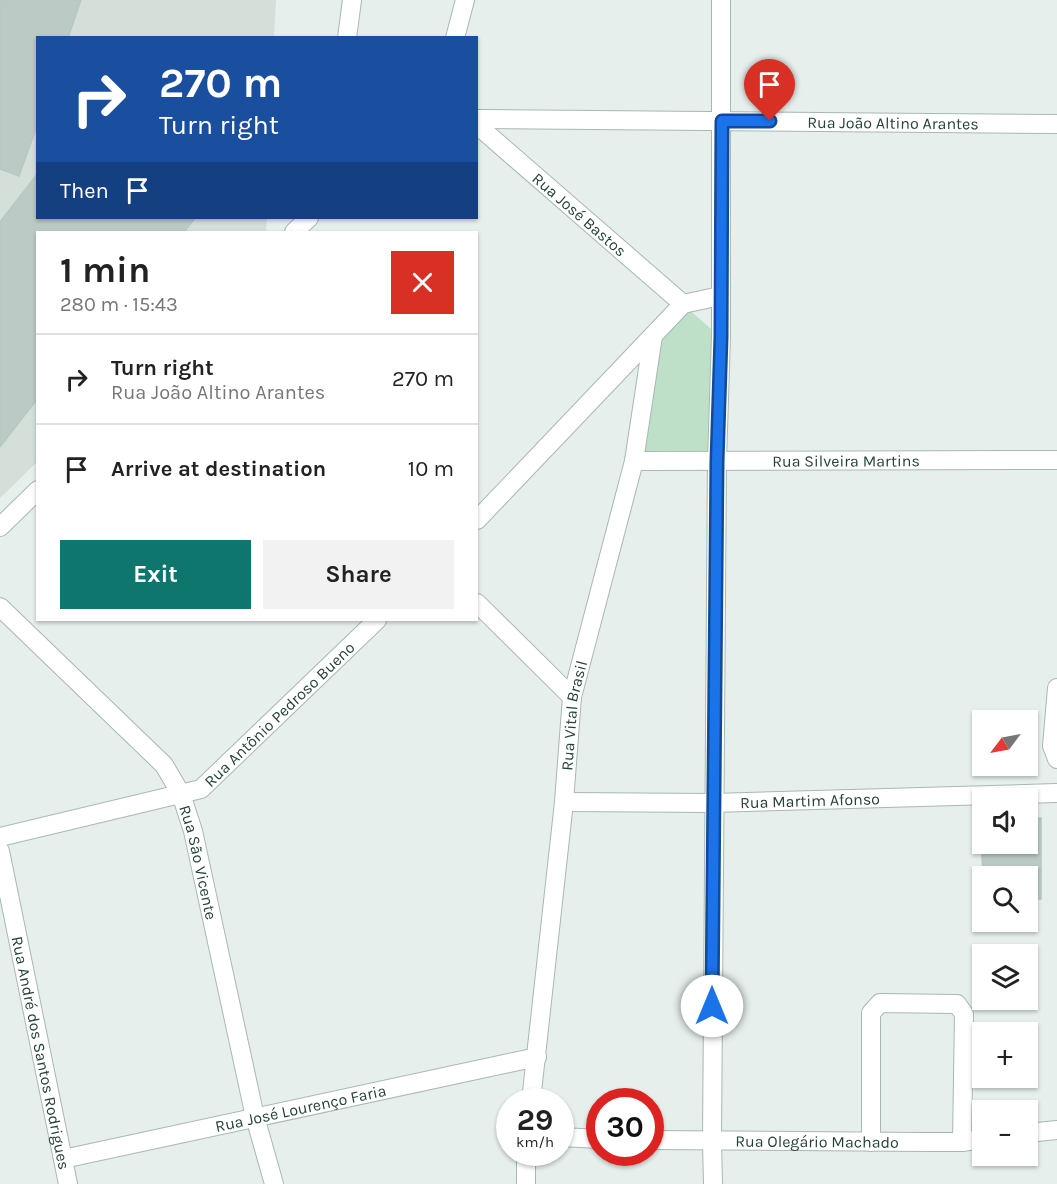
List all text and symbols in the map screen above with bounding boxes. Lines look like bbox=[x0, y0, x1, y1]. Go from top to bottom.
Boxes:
text: 270 m bbox=[159, 58, 282, 108]
pin bbox=[744, 59, 795, 121]
icon: right bbox=[60, 60, 138, 138]
icon: arrive bbox=[753, 68, 786, 101]
text: Turn right bbox=[159, 109, 279, 141]
street label: Rua João Altino Arantes bbox=[807, 113, 979, 133]
street label: Rua José Bastos bbox=[528, 169, 630, 261]
icon: arrive bbox=[121, 174, 154, 207]
text: Then bbox=[60, 178, 109, 204]
text: 1 min bbox=[60, 249, 150, 291]
button: close bbox=[391, 251, 454, 314]
text: 280 m · 15:43 bbox=[60, 293, 178, 316]
text: Turn right bbox=[111, 355, 214, 381]
icon: right bbox=[60, 363, 93, 396]
text: 270 m bbox=[392, 366, 454, 392]
text: Rua João Altino Arantes bbox=[111, 381, 325, 404]
street label: Rua Silveira Martins bbox=[772, 451, 920, 471]
icon: arrive bbox=[60, 453, 93, 486]
text: Arrive at destination bbox=[111, 456, 326, 482]
text: 10 m bbox=[408, 456, 454, 482]
button: Exit bbox=[60, 540, 251, 609]
button: Share bbox=[263, 540, 454, 609]
street label: Rua Antônio Pedroso Bueno bbox=[200, 638, 359, 791]
street label: Rua Vital Brasil bbox=[557, 658, 591, 771]
north arrow bbox=[972, 710, 1038, 776]
map controls bbox=[972, 710, 1038, 1166]
button: sound bbox=[972, 788, 1038, 854]
street label: Rua Martim Afonso bbox=[740, 789, 880, 812]
street label: Rua São Vicente bbox=[175, 803, 221, 922]
button: search bbox=[972, 866, 1038, 932]
street label: Rua André dos Santos Rodrigues bbox=[8, 934, 74, 1171]
button: layers bbox=[972, 944, 1038, 1010]
position arrow bbox=[680, 974, 744, 1038]
button: + bbox=[972, 1022, 1038, 1088]
street label: Rua José Lourenço Faria bbox=[213, 1081, 388, 1136]
speed limit sign: 30 bbox=[586, 1088, 664, 1166]
button: − bbox=[972, 1100, 1038, 1166]
text: 29 bbox=[517, 1102, 553, 1138]
street label: Rua Olegário Machado bbox=[735, 1132, 899, 1152]
text: km/h bbox=[516, 1133, 554, 1151]

